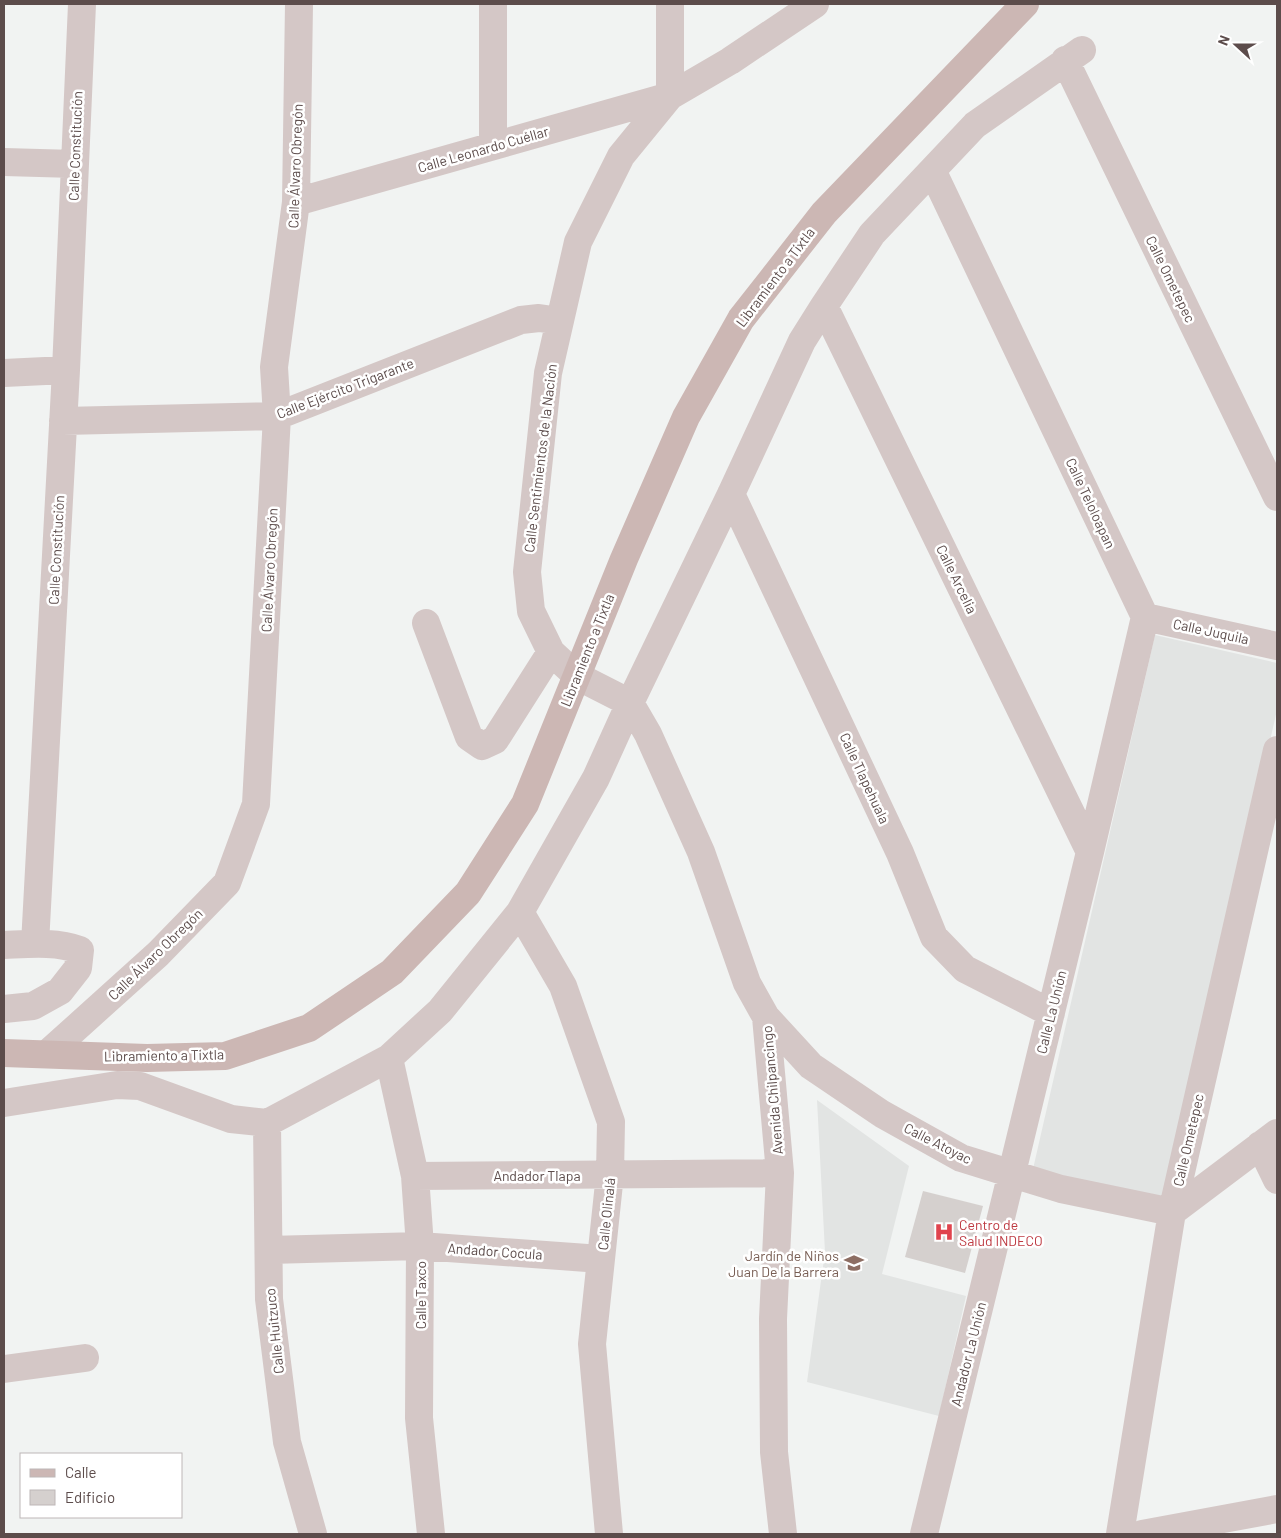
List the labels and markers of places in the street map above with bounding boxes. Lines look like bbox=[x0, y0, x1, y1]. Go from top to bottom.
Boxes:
place label: Centro de Salud INDECO bbox=[959, 1216, 1043, 1249]
hospital icon: Centro de Salud INDECO bbox=[933, 1221, 955, 1243]
place label: Jardín de Niños Juan De la Barrera bbox=[728, 1247, 839, 1280]
school or university icon: Jardín de Niños Juan De la Barrera bbox=[843, 1252, 865, 1274]

